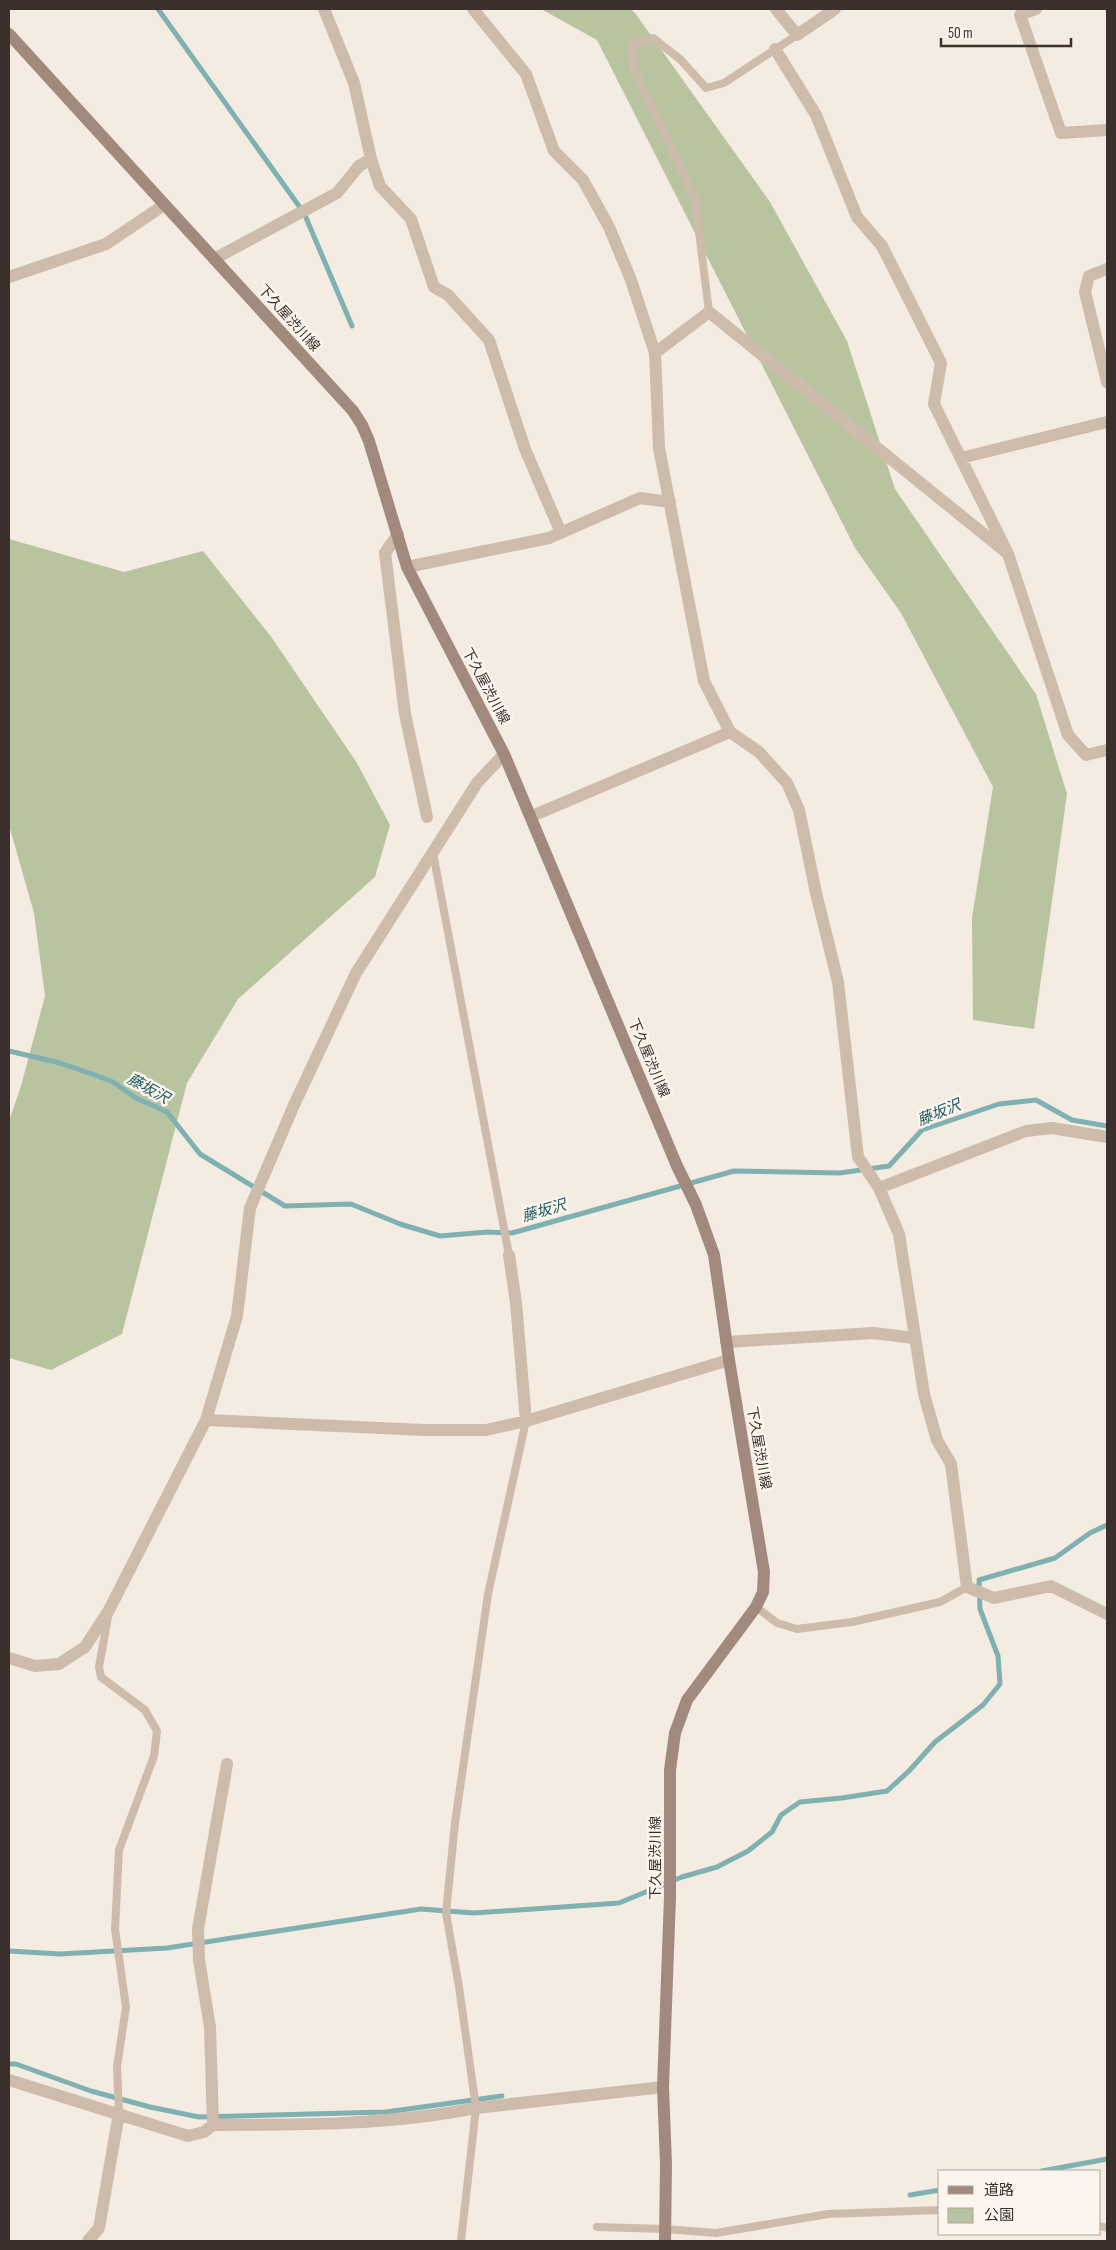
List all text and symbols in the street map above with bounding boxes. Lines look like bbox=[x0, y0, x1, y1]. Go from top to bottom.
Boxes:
scale bar bbox=[941, 15, 1071, 47]
text: 50 m bbox=[948, 24, 973, 43]
street label: 下久屋渋川線 bbox=[255, 281, 323, 355]
street label: 下久屋渋川線 bbox=[459, 645, 513, 727]
street label: 下久屋渋川線 bbox=[625, 1016, 673, 1100]
water label: 藤坂沢 bbox=[124, 1070, 174, 1109]
water label: 藤坂沢 bbox=[915, 1095, 965, 1130]
water label: 藤坂沢 bbox=[520, 1195, 570, 1226]
street label: 下久屋渋川線 bbox=[743, 1405, 775, 1491]
street label: 下久屋渋川線 bbox=[647, 1816, 664, 1900]
legend bbox=[938, 2170, 1101, 2235]
text: 道路 bbox=[984, 2181, 1014, 2200]
text: 公園 bbox=[984, 2206, 1014, 2225]

